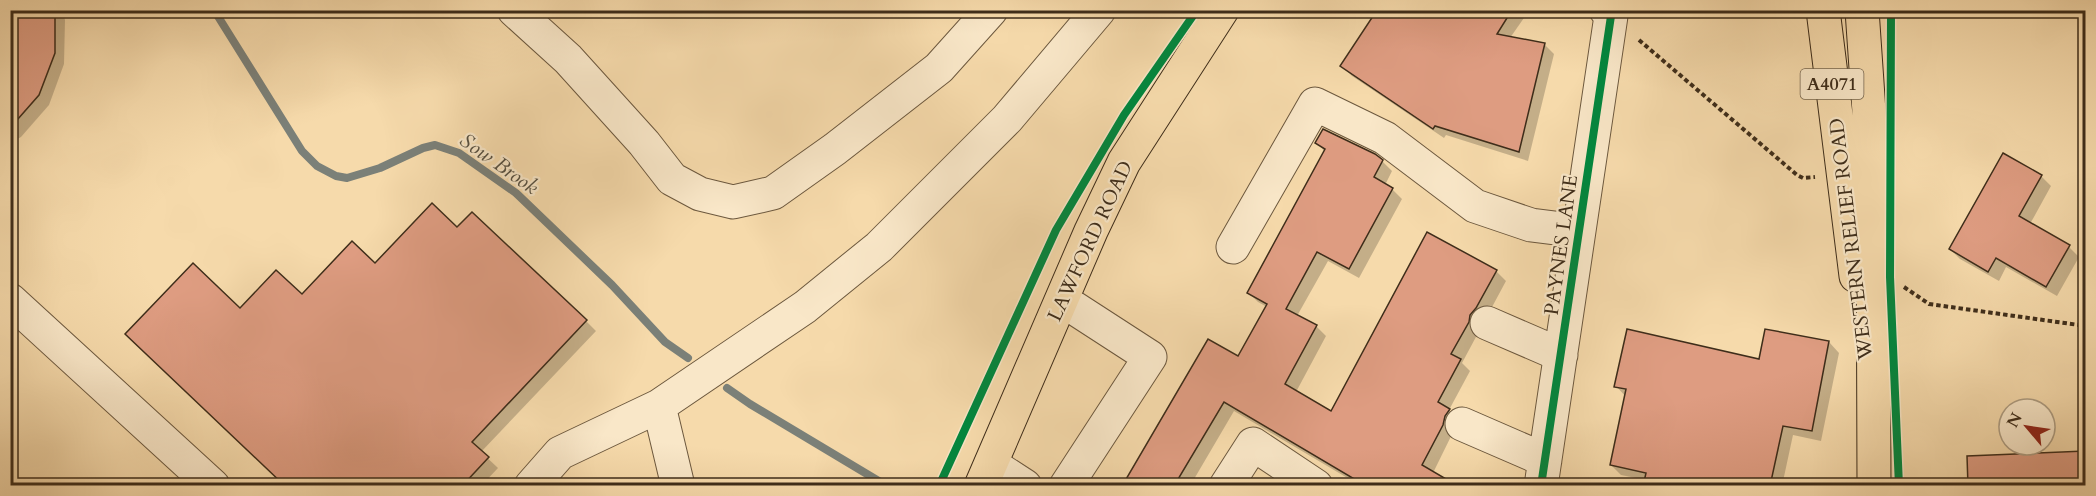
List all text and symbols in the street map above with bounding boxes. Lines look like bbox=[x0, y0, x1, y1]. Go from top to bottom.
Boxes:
road number: A4071 bbox=[1800, 69, 1864, 99]
street label: WESTERN RELIEF ROAD bbox=[1823, 116, 1879, 363]
water label: Sow Brook bbox=[454, 126, 545, 202]
street label: LAWFORD ROAD bbox=[1041, 156, 1139, 326]
street label: PAYNES LANE bbox=[1538, 173, 1584, 317]
north arrow bbox=[1997, 397, 2057, 457]
text: N bbox=[2002, 409, 2028, 432]

